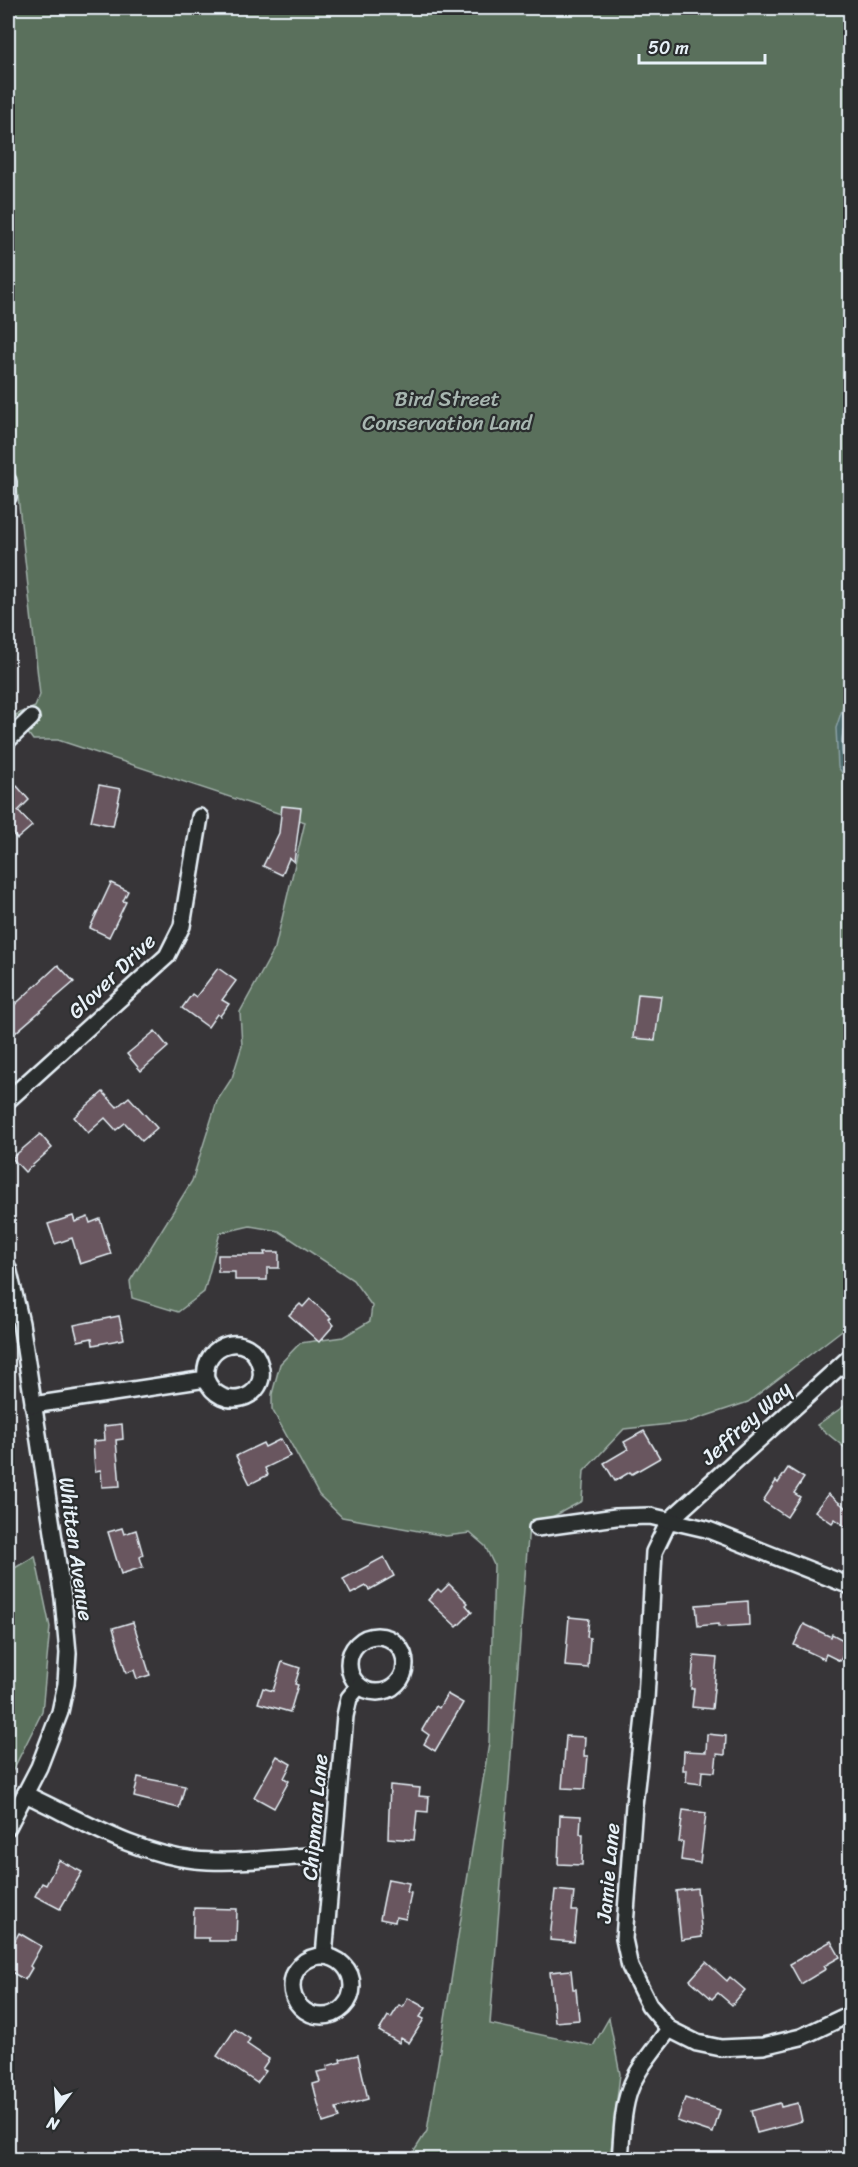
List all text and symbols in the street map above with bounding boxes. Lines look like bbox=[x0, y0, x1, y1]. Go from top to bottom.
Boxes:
scale bar bbox=[639, 27, 765, 65]
text: 50 m bbox=[648, 32, 689, 64]
park label: Bird Street Conservation Land bbox=[362, 380, 534, 442]
street label: Glover Drive bbox=[59, 923, 166, 1029]
street label: Jeffrey Way bbox=[691, 1371, 801, 1475]
street label: Whitten Avenue bbox=[47, 1475, 105, 1624]
street label: Chipman Lane bbox=[291, 1752, 339, 1882]
street label: Jamie Lane bbox=[585, 1821, 631, 1926]
north arrow bbox=[27, 2080, 87, 2140]
text: N bbox=[42, 2108, 63, 2140]

